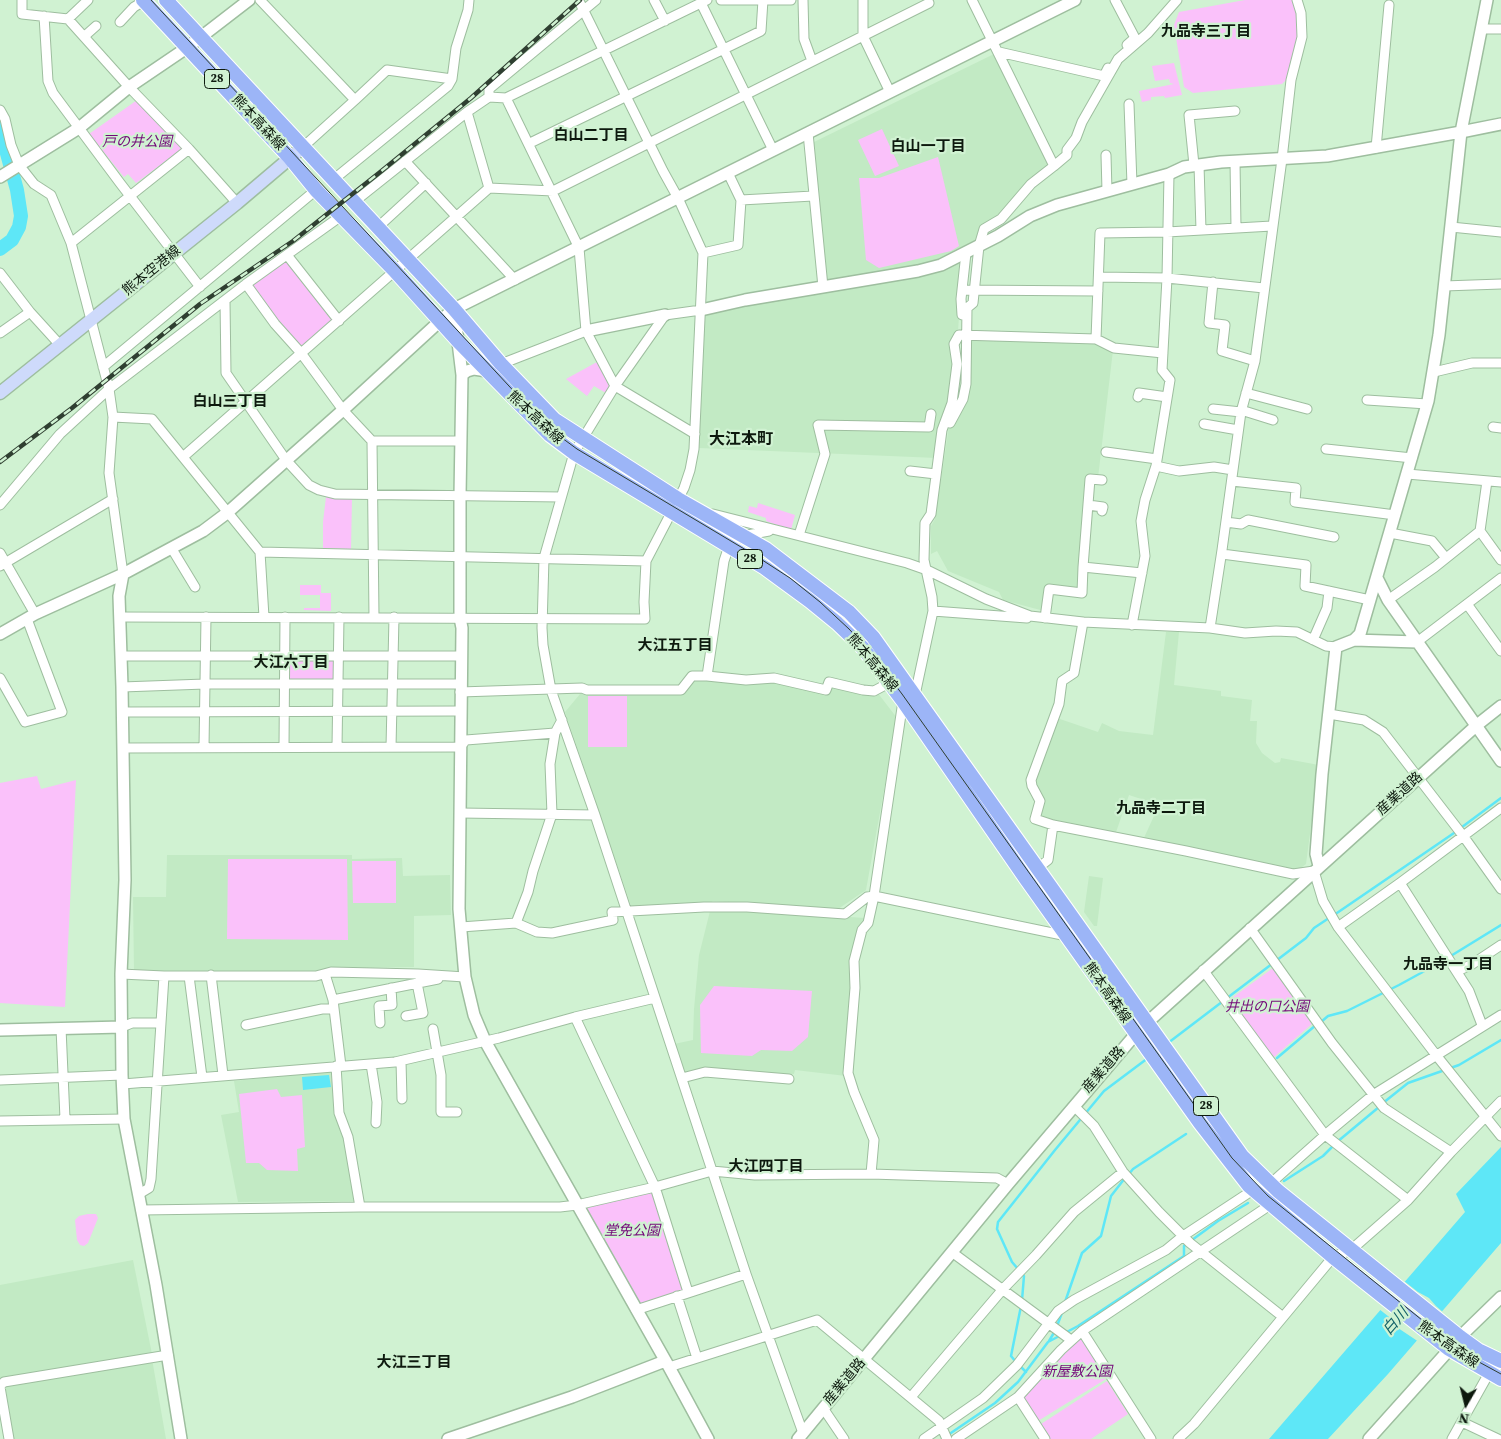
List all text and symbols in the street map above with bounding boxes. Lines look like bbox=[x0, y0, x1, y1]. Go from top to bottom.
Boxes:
district label: 九品寺三丁目 bbox=[1161, 23, 1251, 41]
road number: 28 bbox=[204, 70, 230, 88]
street label: 熊本高森線 bbox=[228, 92, 288, 154]
district label: 白山二丁目 bbox=[554, 127, 628, 145]
park label: 戸の井公園 bbox=[102, 134, 172, 150]
district label: 白山一丁目 bbox=[891, 138, 965, 156]
street label: 熊本空港線 bbox=[120, 242, 184, 300]
street label: 熊本高森線 bbox=[504, 388, 566, 448]
district label: 白山三丁目 bbox=[193, 393, 267, 411]
district label: 大江本町 bbox=[709, 430, 773, 450]
road number: 28 bbox=[738, 550, 762, 568]
street label: 熊本高森線 bbox=[843, 631, 901, 695]
district label: 大江五丁目 bbox=[638, 637, 712, 655]
district label: 大江六丁目 bbox=[254, 654, 328, 672]
street label: 産業道路 bbox=[1374, 769, 1426, 819]
district label: 九品寺二丁目 bbox=[1116, 800, 1206, 818]
district label: 九品寺一丁目 bbox=[1403, 956, 1493, 974]
street label: 熊本高森線 bbox=[1080, 960, 1134, 1026]
park label: 井出の口公園 bbox=[1225, 999, 1309, 1015]
street label: 産業道路 bbox=[1079, 1043, 1129, 1097]
road number: 28 bbox=[1194, 1096, 1218, 1116]
district label: 大江四丁目 bbox=[729, 1158, 803, 1176]
park label: 堂免公園 bbox=[604, 1223, 660, 1239]
water label: 白川 bbox=[1379, 1305, 1413, 1339]
street label: 熊本高森線 bbox=[1415, 1318, 1481, 1372]
district label: 大江三丁目 bbox=[377, 1354, 451, 1372]
street label: 産業道路 bbox=[821, 1355, 869, 1409]
park label: 新屋敷公園 bbox=[1042, 1364, 1112, 1380]
north arrow bbox=[1441, 1379, 1491, 1429]
text: N bbox=[1457, 1408, 1470, 1429]

